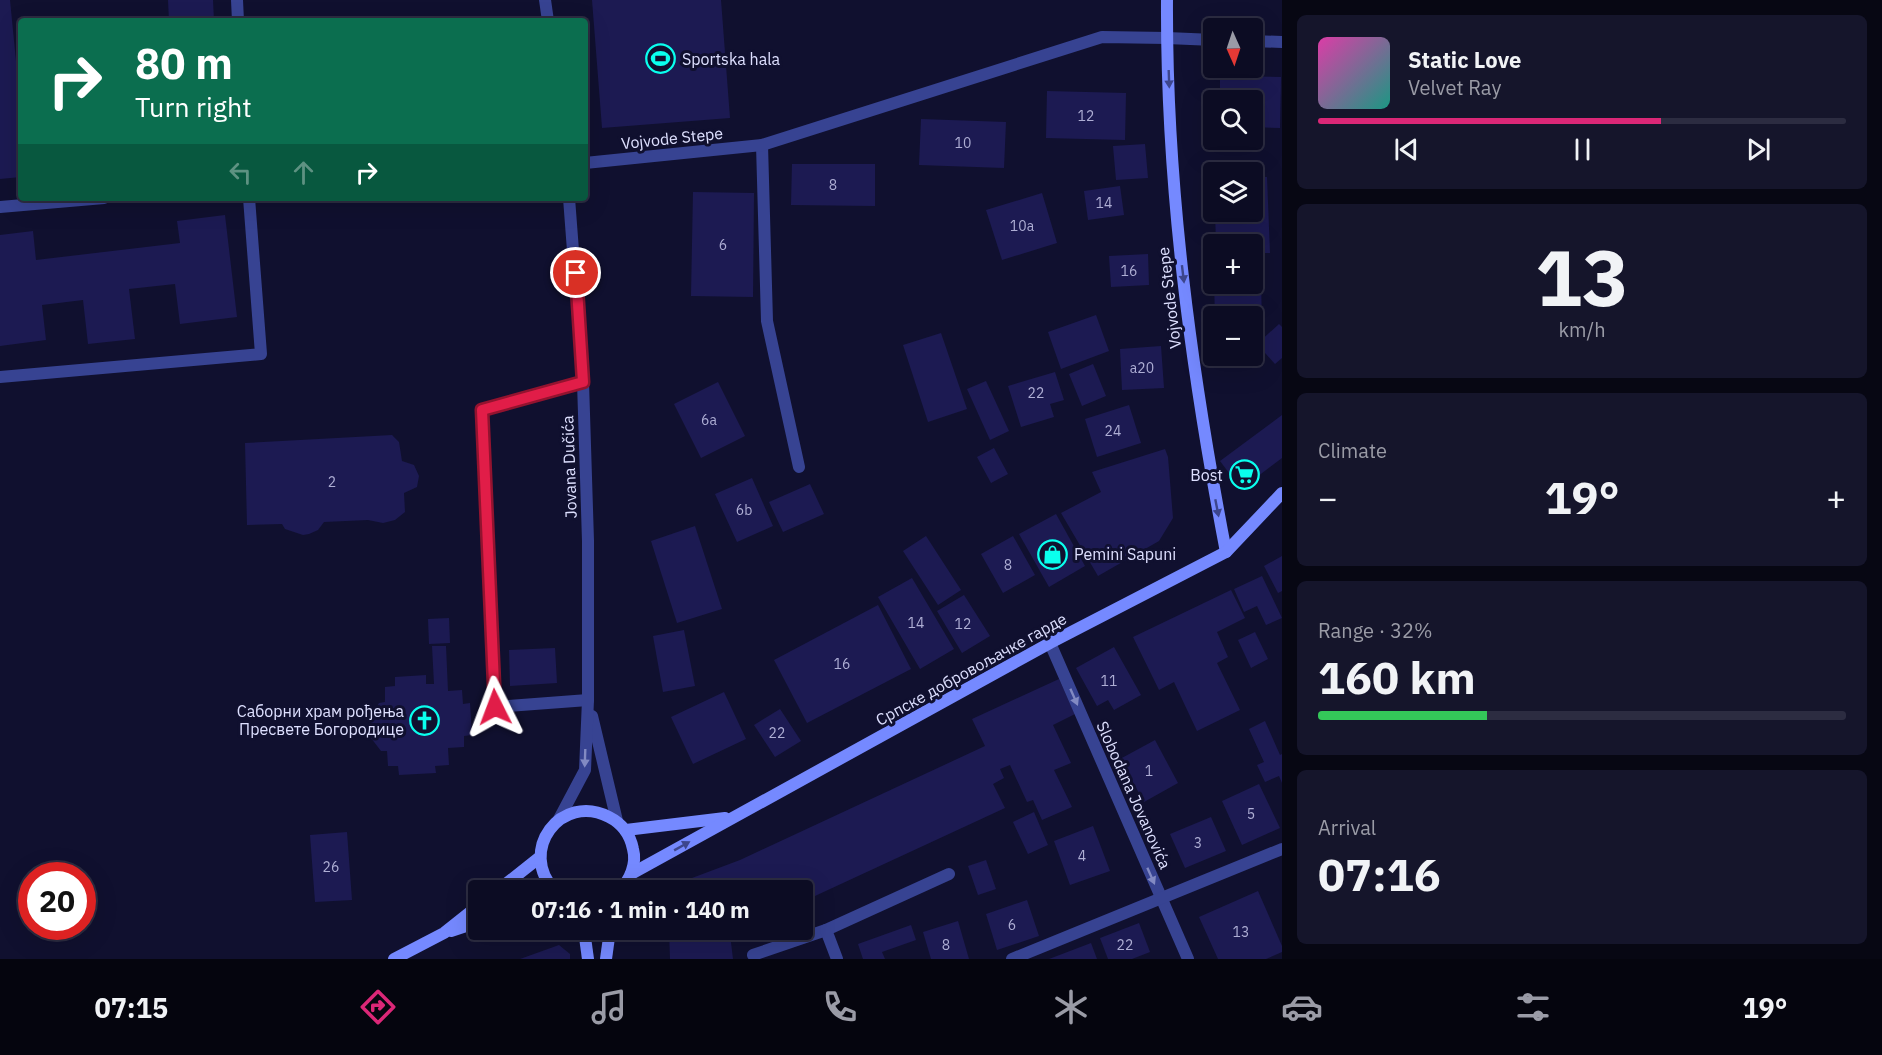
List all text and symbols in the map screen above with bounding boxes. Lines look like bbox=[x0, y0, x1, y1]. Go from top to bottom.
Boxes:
north arrow bbox=[1203, 18, 1263, 78]
map controls bbox=[1203, 18, 1263, 366]
text: 80 m bbox=[135, 36, 233, 91]
icon: right bbox=[36, 42, 114, 120]
sports icon: Sportska hala bbox=[645, 43, 677, 75]
text: Static Love bbox=[1408, 45, 1521, 74]
place label: Sportska hala bbox=[682, 49, 781, 69]
one-way arrow bbox=[1164, 70, 1173, 89]
text: Velvet Ray bbox=[1408, 74, 1501, 101]
text: Turn right bbox=[135, 89, 252, 124]
button: search bbox=[1203, 90, 1263, 150]
house number: 12 bbox=[1078, 107, 1094, 125]
street label: Vojvode Stepe bbox=[620, 123, 724, 153]
icon: previous bbox=[1390, 133, 1423, 166]
icon: pause bbox=[1566, 133, 1599, 166]
icon: next bbox=[1742, 133, 1775, 166]
house number: 10 bbox=[955, 134, 971, 152]
icon: left bbox=[224, 156, 257, 189]
icon: ahead bbox=[287, 156, 320, 189]
icon: right bbox=[350, 156, 383, 189]
button: layers bbox=[1203, 162, 1263, 222]
house number: 8 bbox=[829, 176, 837, 194]
house number: 14 bbox=[1096, 194, 1112, 212]
house number: 10a bbox=[1010, 217, 1035, 235]
text: 13 bbox=[1535, 226, 1629, 327]
button: + bbox=[1203, 234, 1263, 294]
house number: 6 bbox=[719, 236, 727, 254]
street label: Vojvode Stepe bbox=[1153, 246, 1185, 350]
pin bbox=[550, 247, 601, 298]
icon: arrive bbox=[559, 256, 592, 289]
house number: 16 bbox=[1121, 262, 1137, 280]
one-way arrow bbox=[1178, 264, 1187, 283]
button: − bbox=[1203, 306, 1263, 366]
text: km/h bbox=[1558, 316, 1606, 343]
house number: a20 bbox=[1130, 359, 1154, 377]
house number: 22 bbox=[1028, 384, 1044, 402]
house number: 6a bbox=[701, 411, 717, 429]
street label: Jovana Dučića bbox=[557, 415, 581, 519]
house number: 24 bbox=[1105, 422, 1121, 440]
text: Climate bbox=[1318, 437, 1387, 464]
supermarket icon: Bost bbox=[1228, 459, 1260, 491]
place label: Bost bbox=[1190, 465, 1223, 485]
text: 19° bbox=[1544, 468, 1620, 526]
house number: 2 bbox=[328, 473, 336, 491]
text: − bbox=[1318, 476, 1338, 519]
text: + bbox=[1826, 476, 1846, 519]
one-way arrow bbox=[1213, 499, 1222, 518]
house number: 6b bbox=[736, 501, 752, 519]
shop icon: Pemini Sapuni bbox=[1037, 538, 1069, 570]
place label: Pemini Sapuni bbox=[1074, 544, 1176, 564]
house number: 8 bbox=[1004, 556, 1012, 574]
street label: Српске добровољачке гарде bbox=[872, 608, 1070, 730]
house number: 14 bbox=[908, 614, 924, 632]
house number: 12 bbox=[955, 615, 971, 633]
text: Range · 32% bbox=[1318, 617, 1433, 644]
text: 160 km bbox=[1318, 648, 1476, 706]
house number: 16 bbox=[834, 655, 850, 673]
house number: 11 bbox=[1101, 672, 1117, 690]
position arrow bbox=[463, 675, 527, 739]
one-way arrow bbox=[1069, 688, 1079, 706]
place label: Саборни храм рођења Пресвете Богородице bbox=[237, 701, 404, 739]
church icon: Саборни храм рођења Пресвете Богородице bbox=[409, 704, 441, 736]
street label: Slobodana Jovanovića bbox=[1092, 718, 1176, 872]
house number: 22 bbox=[769, 724, 785, 742]
one-way arrow bbox=[581, 749, 590, 768]
house number: 1 bbox=[1145, 762, 1153, 780]
house number: 5 bbox=[1247, 805, 1255, 823]
text: Arrival bbox=[1318, 814, 1376, 841]
house number: 3 bbox=[1194, 834, 1202, 852]
one-way arrow bbox=[674, 841, 691, 851]
text: 07:16 bbox=[1318, 845, 1441, 903]
house number: 4 bbox=[1078, 847, 1086, 865]
house number: 26 bbox=[323, 858, 339, 876]
speed limit sign: 20 bbox=[18, 862, 96, 940]
one-way arrow bbox=[1147, 867, 1156, 884]
text: 07:16 · 1 min · 140 m bbox=[531, 895, 750, 924]
house number: 6 bbox=[1008, 916, 1016, 934]
house number: 13 bbox=[1233, 923, 1249, 941]
house number: 8 bbox=[942, 936, 950, 954]
house number: 22 bbox=[1117, 936, 1133, 954]
icon: directions bbox=[357, 986, 399, 1028]
icon: music bbox=[588, 986, 630, 1028]
icon: phone bbox=[819, 986, 861, 1028]
icon: climate bbox=[1050, 986, 1092, 1028]
icon: car bbox=[1281, 986, 1323, 1028]
icon: filters bbox=[1512, 986, 1554, 1028]
text: 07:15 bbox=[94, 990, 168, 1025]
text: 19° bbox=[1742, 990, 1787, 1025]

